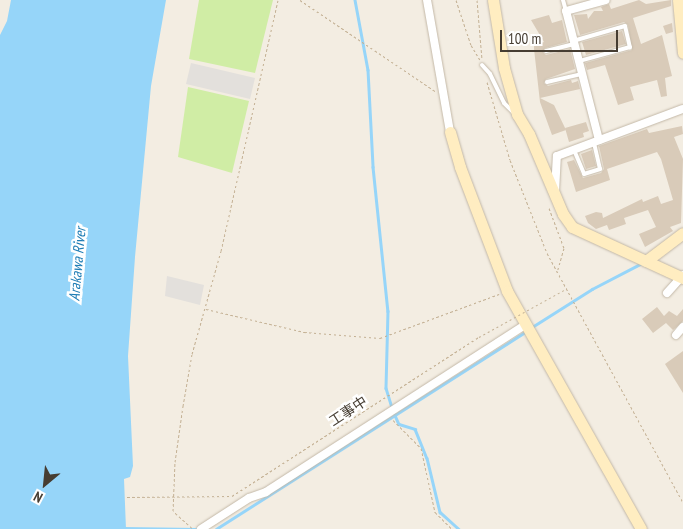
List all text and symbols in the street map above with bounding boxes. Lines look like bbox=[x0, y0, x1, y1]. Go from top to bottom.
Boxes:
scale bar bbox=[503, 20, 620, 52]
text: 100 m bbox=[508, 29, 541, 48]
water label: Arakawa River bbox=[65, 227, 89, 301]
street label: 工事中 bbox=[326, 393, 370, 429]
north arrow bbox=[20, 459, 70, 509]
text: N bbox=[30, 488, 46, 507]

